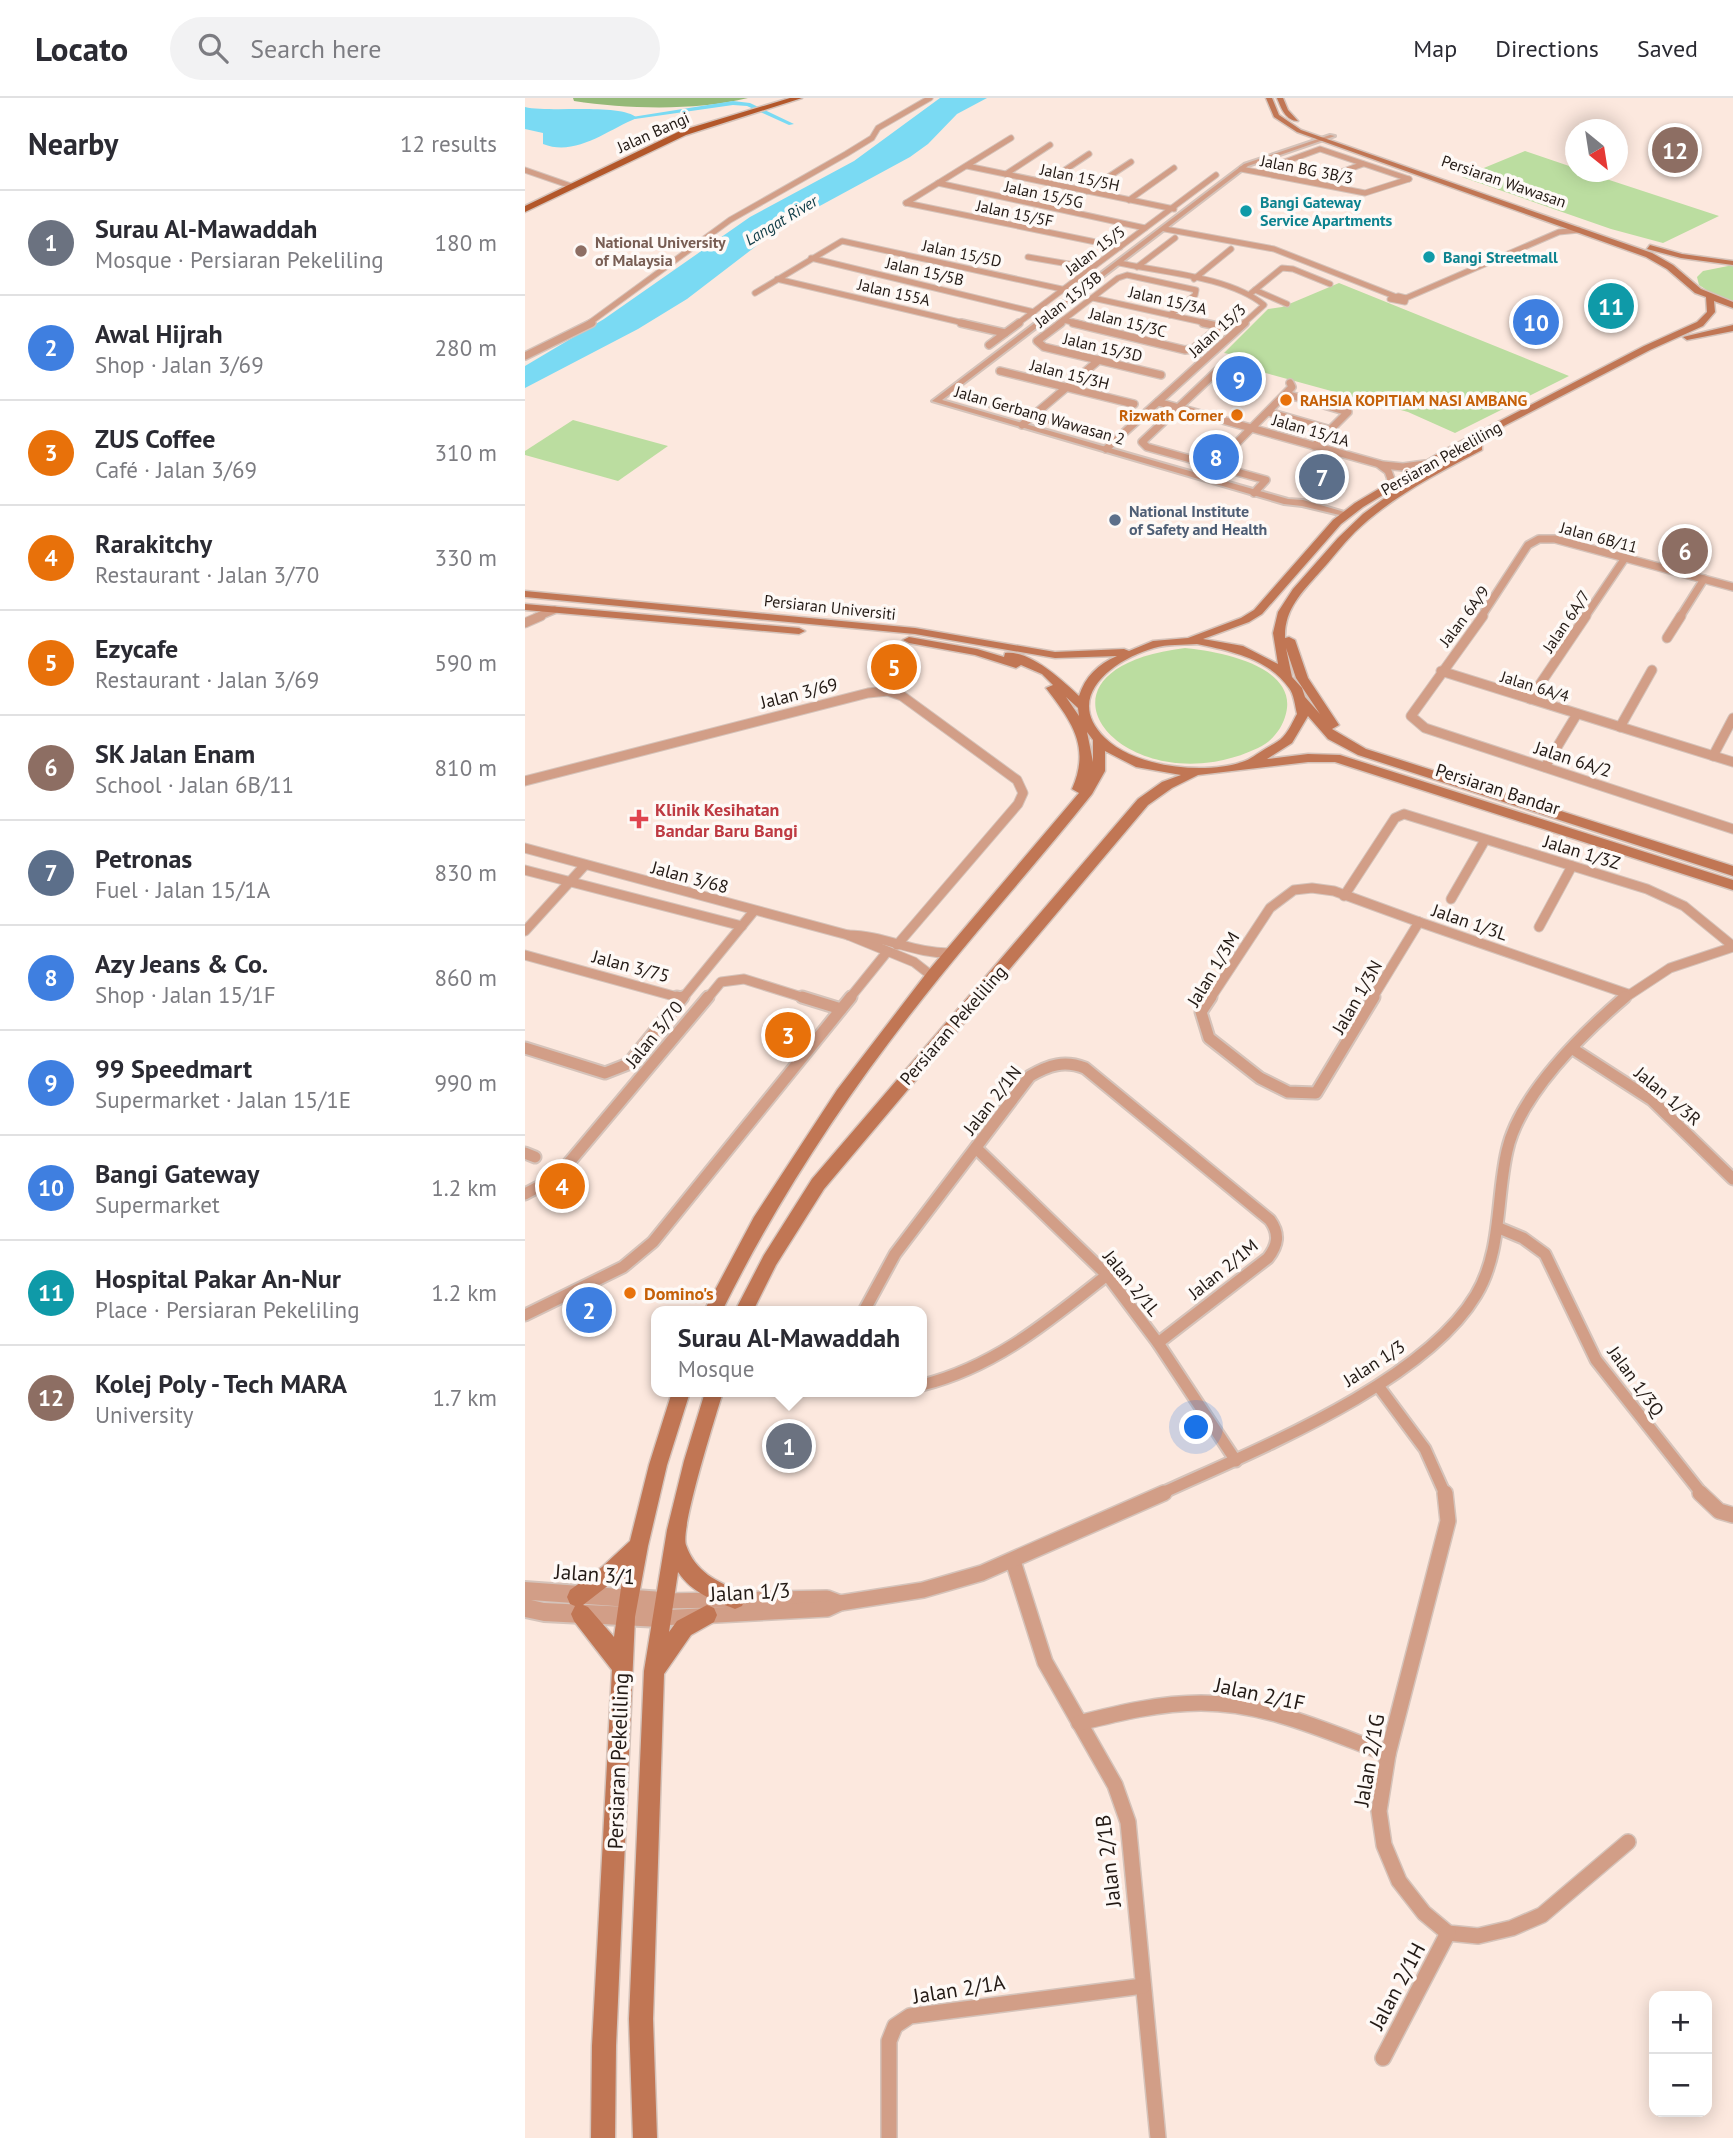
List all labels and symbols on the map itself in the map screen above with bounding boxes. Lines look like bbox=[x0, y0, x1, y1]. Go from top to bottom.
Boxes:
street label: Jalan Bangi bbox=[613, 107, 692, 157]
north arrow bbox=[1565, 119, 1628, 182]
pin: 12 bbox=[1652, 124, 1698, 176]
street label: Jalan BG 3B/3 bbox=[1258, 150, 1355, 188]
street label: Persiaran Wawasan bbox=[1439, 150, 1569, 212]
street label: Jalan 15/5H bbox=[1037, 159, 1122, 195]
street label: Jalan 15/5G bbox=[1002, 176, 1085, 212]
water label: Langat River bbox=[741, 190, 822, 249]
place label: Bangi Gateway Service Apartments bbox=[1260, 192, 1393, 230]
street label: Jalan 15/5F bbox=[974, 195, 1055, 231]
marker: Bangi Gateway Service Apartments bbox=[1238, 203, 1254, 219]
street label: Jalan 15/5 bbox=[1060, 221, 1129, 280]
place label: National University of Malaysia bbox=[595, 232, 726, 270]
street label: Jalan 15/5D bbox=[920, 235, 1003, 271]
marker: National University of Malaysia bbox=[573, 243, 589, 259]
place label: Bangi Streetmall bbox=[1443, 247, 1558, 267]
marker: Bangi Streetmall bbox=[1421, 249, 1437, 265]
street label: Jalan 15/5B bbox=[883, 252, 966, 290]
street label: Jalan 15/3B bbox=[1030, 267, 1105, 332]
street label: Jalan 155A bbox=[855, 274, 933, 310]
pin: 11 bbox=[1588, 280, 1634, 332]
street label: Jalan 15/3A bbox=[1126, 281, 1210, 319]
pin: 10 bbox=[1513, 296, 1559, 348]
street label: Jalan 15/3 bbox=[1184, 299, 1250, 362]
street label: Jalan 15/3C bbox=[1086, 302, 1169, 341]
street label: Jalan 15/3D bbox=[1061, 328, 1144, 366]
pin: 9 bbox=[1216, 353, 1262, 405]
street label: Jalan 15/3H bbox=[1027, 354, 1112, 393]
street label: Jalan Gerbang Wawasan 2 bbox=[952, 381, 1127, 449]
place label: RAHSIA KOPITIAM NASI AMBANG bbox=[1300, 390, 1528, 410]
marker: RAHSIA KOPITIAM NASI AMBANG bbox=[1278, 392, 1294, 408]
place label: Rizwath Corner bbox=[1119, 405, 1223, 425]
marker: Rizwath Corner bbox=[1229, 407, 1245, 423]
street label: Jalan 15/1A bbox=[1269, 409, 1353, 451]
street label: Persiaran Pekeliling bbox=[1377, 417, 1505, 499]
pin: 8 bbox=[1193, 431, 1239, 483]
pin: 7 bbox=[1299, 451, 1345, 503]
place label: National Institute of Safety and Health bbox=[1129, 501, 1267, 539]
marker: National Institute of Safety and Health bbox=[1107, 512, 1123, 528]
street label: Jalan 6B/11 bbox=[1557, 517, 1640, 557]
pin: 6 bbox=[1662, 525, 1708, 577]
street label: Jalan 6A/9 bbox=[1434, 582, 1493, 651]
street label: Jalan 6A/7 bbox=[1537, 586, 1594, 657]
street label: Persiaran Universiti bbox=[763, 590, 897, 624]
pin: 5 bbox=[871, 641, 917, 693]
street label: Jalan 6A/4 bbox=[1497, 666, 1572, 706]
street label: Jalan 3/69 bbox=[757, 672, 840, 714]
street label: Jalan 6A/2 bbox=[1531, 735, 1614, 782]
street label: Persiaran Bandar bbox=[1433, 758, 1563, 820]
place label: Klinik Kesihatan Bandar Baru Bangi bbox=[655, 798, 798, 842]
marker: Klinik Kesihatan Bandar Baru Bangi bbox=[629, 809, 649, 829]
street label: Jalan 1/3Z bbox=[1540, 829, 1623, 875]
street label: Jalan 3/68 bbox=[648, 855, 731, 898]
street label: Jalan 1/3L bbox=[1428, 898, 1511, 946]
street label: Jalan 1/3M bbox=[1181, 927, 1244, 1011]
street label: Jalan 3/75 bbox=[589, 944, 672, 987]
street label: Jalan 1/3N bbox=[1326, 956, 1387, 1039]
street label: Persiaran Pekeliling bbox=[895, 960, 1011, 1090]
street label: Jalan 3/70 bbox=[620, 996, 688, 1073]
pin: 3 bbox=[765, 1009, 811, 1061]
street label: Jalan 2/1N bbox=[957, 1061, 1026, 1140]
street label: Jalan 1/3R bbox=[1629, 1061, 1706, 1131]
pin: 4 bbox=[539, 1160, 585, 1212]
street label: Jalan 2/1M bbox=[1183, 1234, 1263, 1305]
street label: Jalan 2/1L bbox=[1098, 1245, 1166, 1321]
place label: Domino's bbox=[644, 1282, 714, 1305]
pin: 2 bbox=[566, 1284, 612, 1336]
marker: Domino's bbox=[622, 1285, 638, 1301]
street label: Jalan 1/3 bbox=[1338, 1335, 1409, 1392]
street label: Jalan 1/3Q bbox=[1602, 1341, 1670, 1421]
your location bbox=[1179, 1410, 1213, 1444]
pin: 1 bbox=[766, 1420, 812, 1472]
street label: Jalan 3/1 bbox=[553, 1558, 636, 1590]
street label: Jalan 1/3 bbox=[708, 1576, 791, 1608]
street label: Jalan 2/1F bbox=[1212, 1671, 1307, 1717]
street label: Persiaran Pekeliling bbox=[601, 1672, 635, 1850]
street label: Jalan 2/1G bbox=[1347, 1712, 1390, 1809]
street label: Jalan 2/1B bbox=[1089, 1813, 1127, 1910]
street label: Jalan 2/1H bbox=[1362, 1938, 1431, 2035]
street label: Jalan 2/1A bbox=[910, 1968, 1008, 2010]

